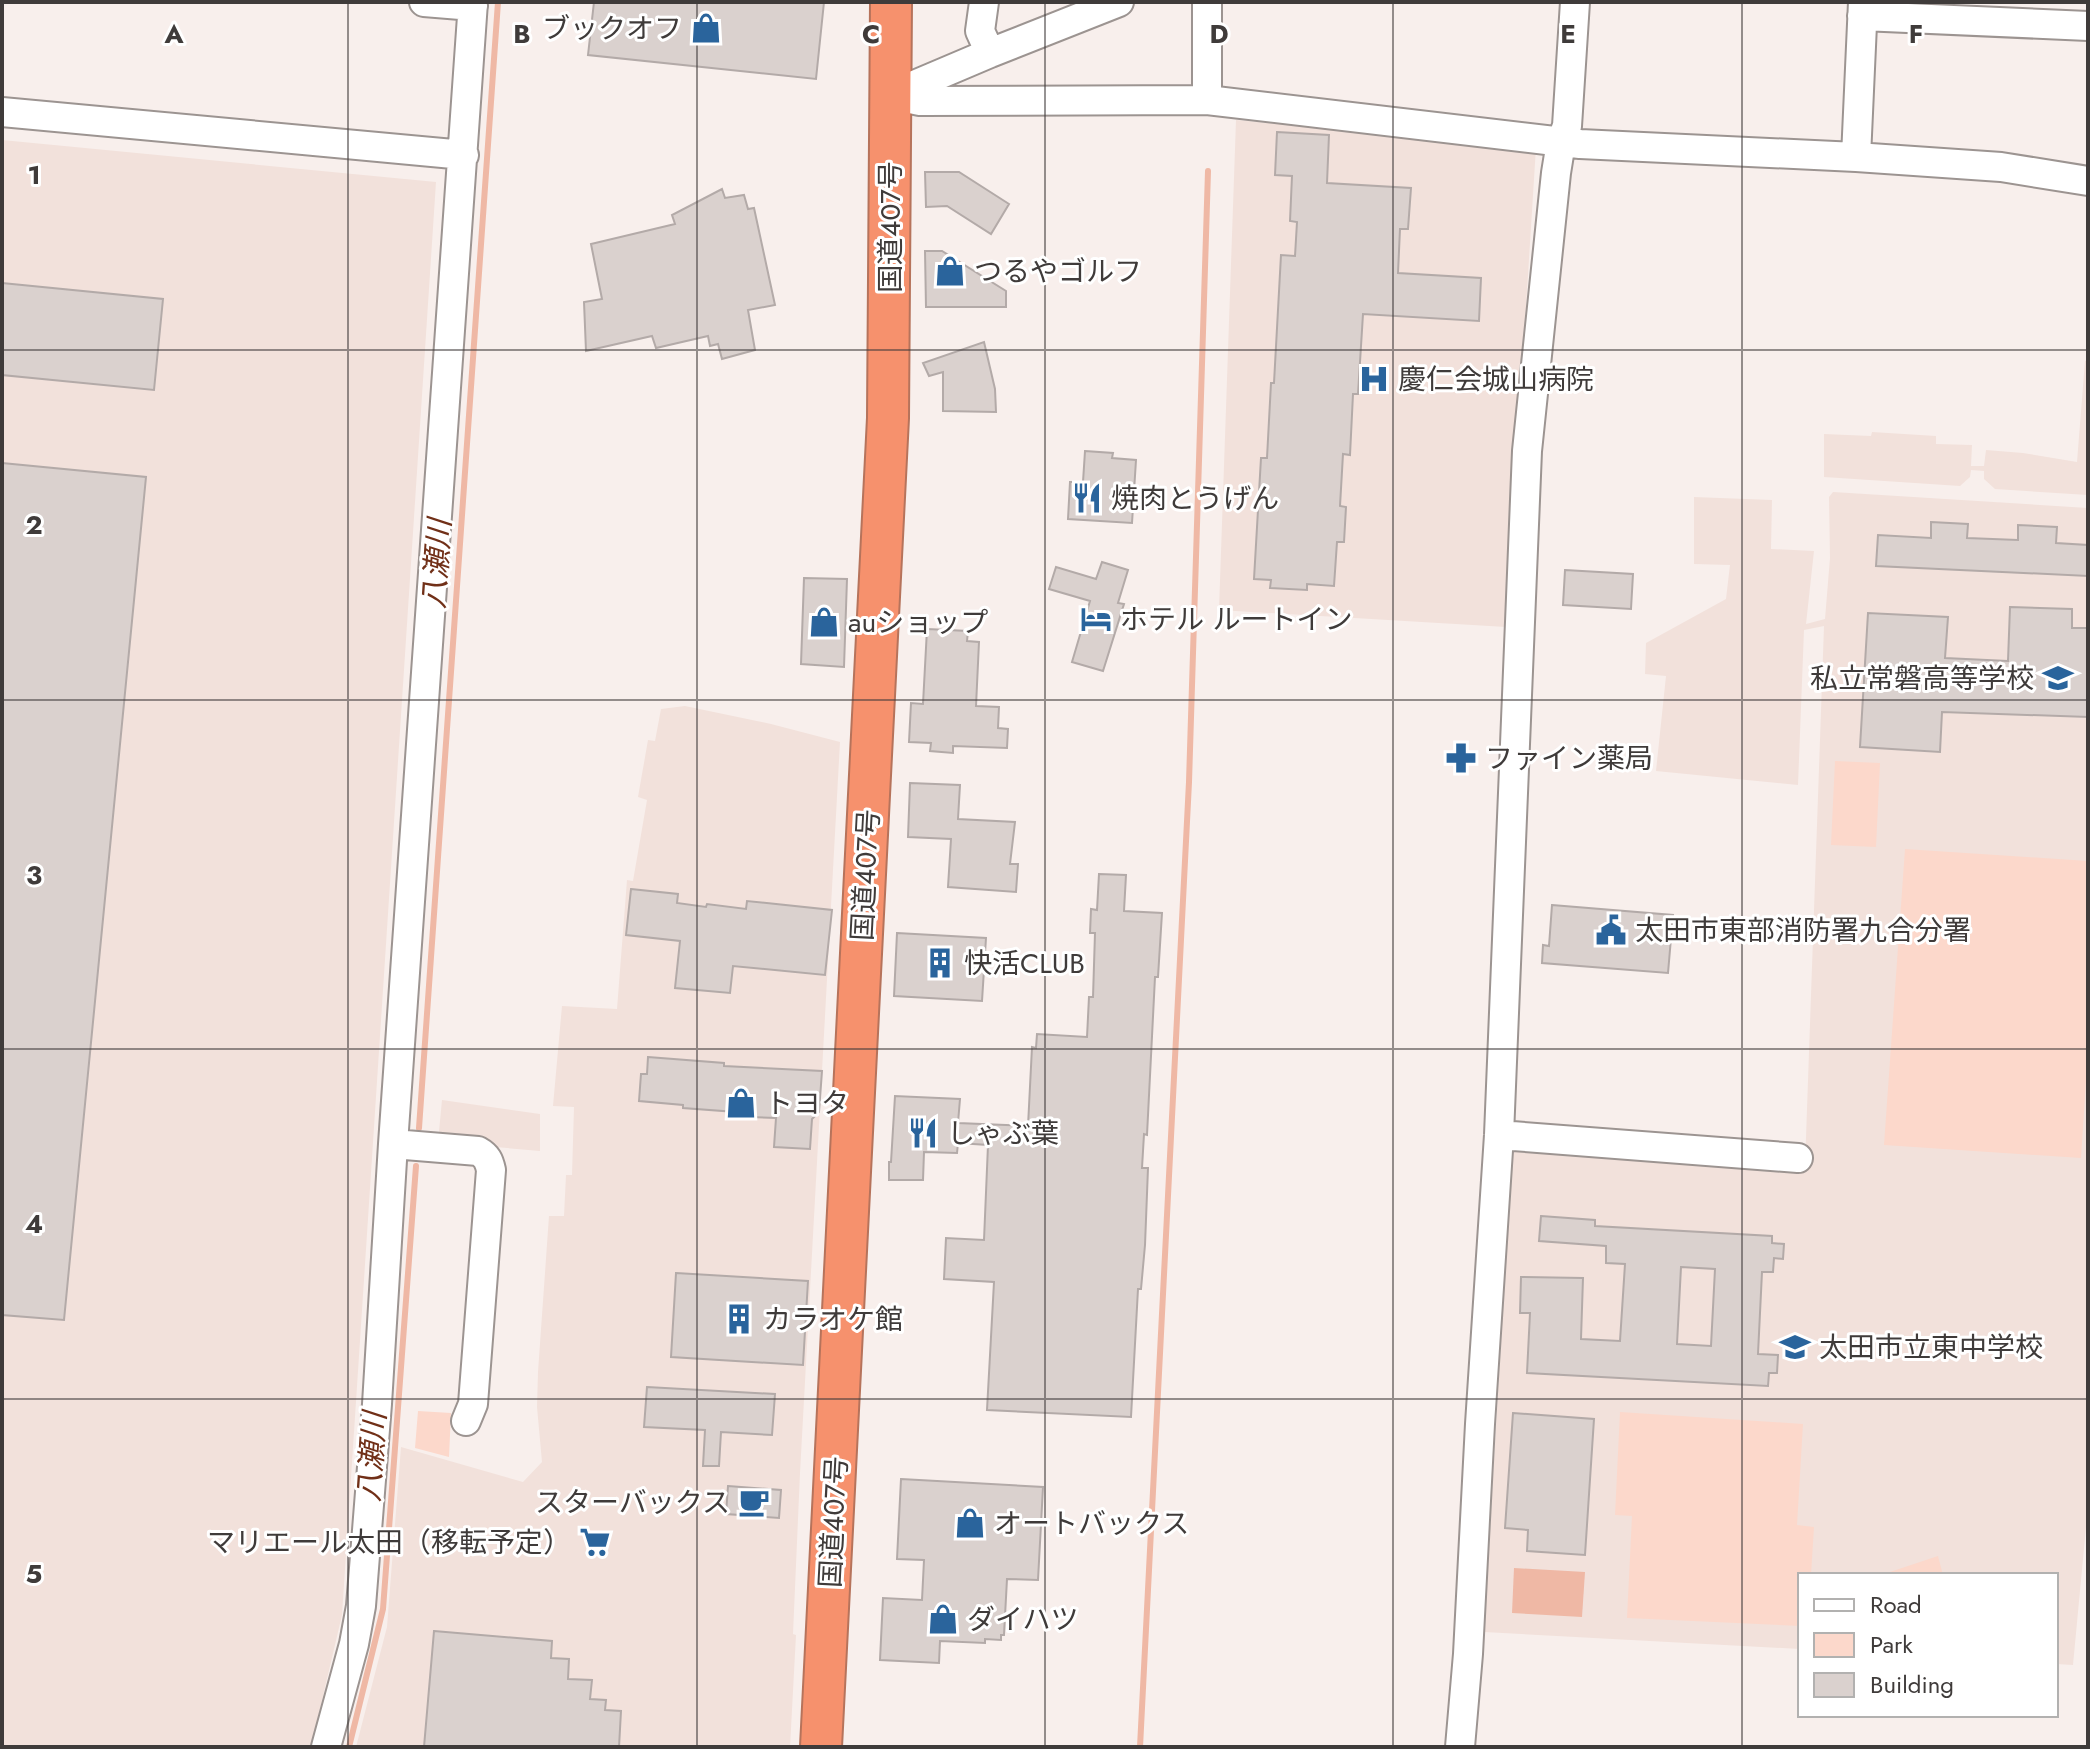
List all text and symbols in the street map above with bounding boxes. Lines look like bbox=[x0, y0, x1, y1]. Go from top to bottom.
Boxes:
place label: ブックオフ bbox=[542, 8, 682, 49]
shop icon: ブックオフ bbox=[689, 11, 723, 45]
text: A bbox=[163, 15, 184, 53]
text: B bbox=[513, 15, 531, 53]
text: C bbox=[862, 15, 880, 53]
text: D bbox=[1209, 15, 1229, 53]
text: E bbox=[1560, 15, 1576, 53]
text: F bbox=[1909, 15, 1923, 53]
text: 1 bbox=[27, 156, 41, 194]
street label: 国道407号 bbox=[870, 161, 911, 293]
place label: つるやゴルフ bbox=[974, 251, 1142, 292]
shop icon: つるやゴルフ bbox=[933, 254, 967, 288]
place label: 慶仁会城山病院 bbox=[1398, 359, 1594, 400]
hospital icon: 慶仁会城山病院 bbox=[1357, 362, 1391, 396]
place label: 焼肉とうげん bbox=[1111, 478, 1279, 519]
restaurant icon: 焼肉とうげん bbox=[1070, 481, 1104, 515]
text: 2 bbox=[25, 506, 43, 544]
water label: 八瀬川 bbox=[412, 515, 461, 610]
place label: ホテル ルートイン bbox=[1120, 599, 1352, 640]
place label: auショップ bbox=[848, 602, 988, 643]
hotel icon: ホテル ルートイン bbox=[1079, 602, 1113, 636]
shop icon: auショップ bbox=[807, 605, 841, 639]
place label: 私立常磐高等学校 bbox=[1810, 658, 2034, 699]
school or university icon: 私立常磐高等学校 bbox=[2041, 661, 2075, 695]
place label: ファイン薬局 bbox=[1485, 738, 1653, 779]
pharmacy icon: ファイン薬局 bbox=[1444, 741, 1478, 775]
street label: 国道407号 bbox=[842, 808, 889, 942]
text: 3 bbox=[26, 856, 42, 894]
place label: 太田市東部消防署九合分署 bbox=[1635, 910, 1971, 951]
public building icon: 太田市東部消防署九合分署 bbox=[1594, 913, 1628, 947]
place label: 快活CLUB bbox=[964, 943, 1085, 984]
building icon: 快活CLUB bbox=[923, 946, 957, 980]
place label: トヨタ bbox=[765, 1083, 849, 1124]
shop icon: トヨタ bbox=[724, 1086, 758, 1120]
place label: しゃぶ葉 bbox=[947, 1113, 1059, 1154]
restaurant icon: しゃぶ葉 bbox=[906, 1116, 940, 1150]
text: 4 bbox=[25, 1205, 43, 1243]
place label: カラオケ館 bbox=[763, 1299, 903, 1340]
building icon: カラオケ館 bbox=[722, 1302, 756, 1336]
place label: 太田市立東中学校 bbox=[1819, 1327, 2043, 1368]
school or university icon: 太田市立東中学校 bbox=[1778, 1330, 1812, 1364]
water label: 八瀬川 bbox=[347, 1408, 396, 1503]
street label: 国道407号 bbox=[810, 1455, 857, 1589]
place label: スターバックス bbox=[535, 1482, 730, 1523]
cafe icon: スターバックス bbox=[737, 1485, 771, 1519]
place label: オートバックス bbox=[994, 1503, 1189, 1544]
shop icon: オートバックス bbox=[953, 1506, 987, 1540]
place label: マリエール太田（移転予定） bbox=[207, 1522, 571, 1563]
supermarket icon: マリエール太田（移転予定） bbox=[578, 1525, 612, 1559]
text: 5 bbox=[26, 1555, 42, 1593]
legend bbox=[1798, 1573, 2058, 1717]
text: Road bbox=[1870, 1587, 1922, 1622]
place label: ダイハツ bbox=[967, 1599, 1078, 1640]
shop icon: ダイハツ bbox=[926, 1602, 960, 1636]
text: Park bbox=[1870, 1627, 1913, 1662]
text: Building bbox=[1870, 1667, 1954, 1702]

